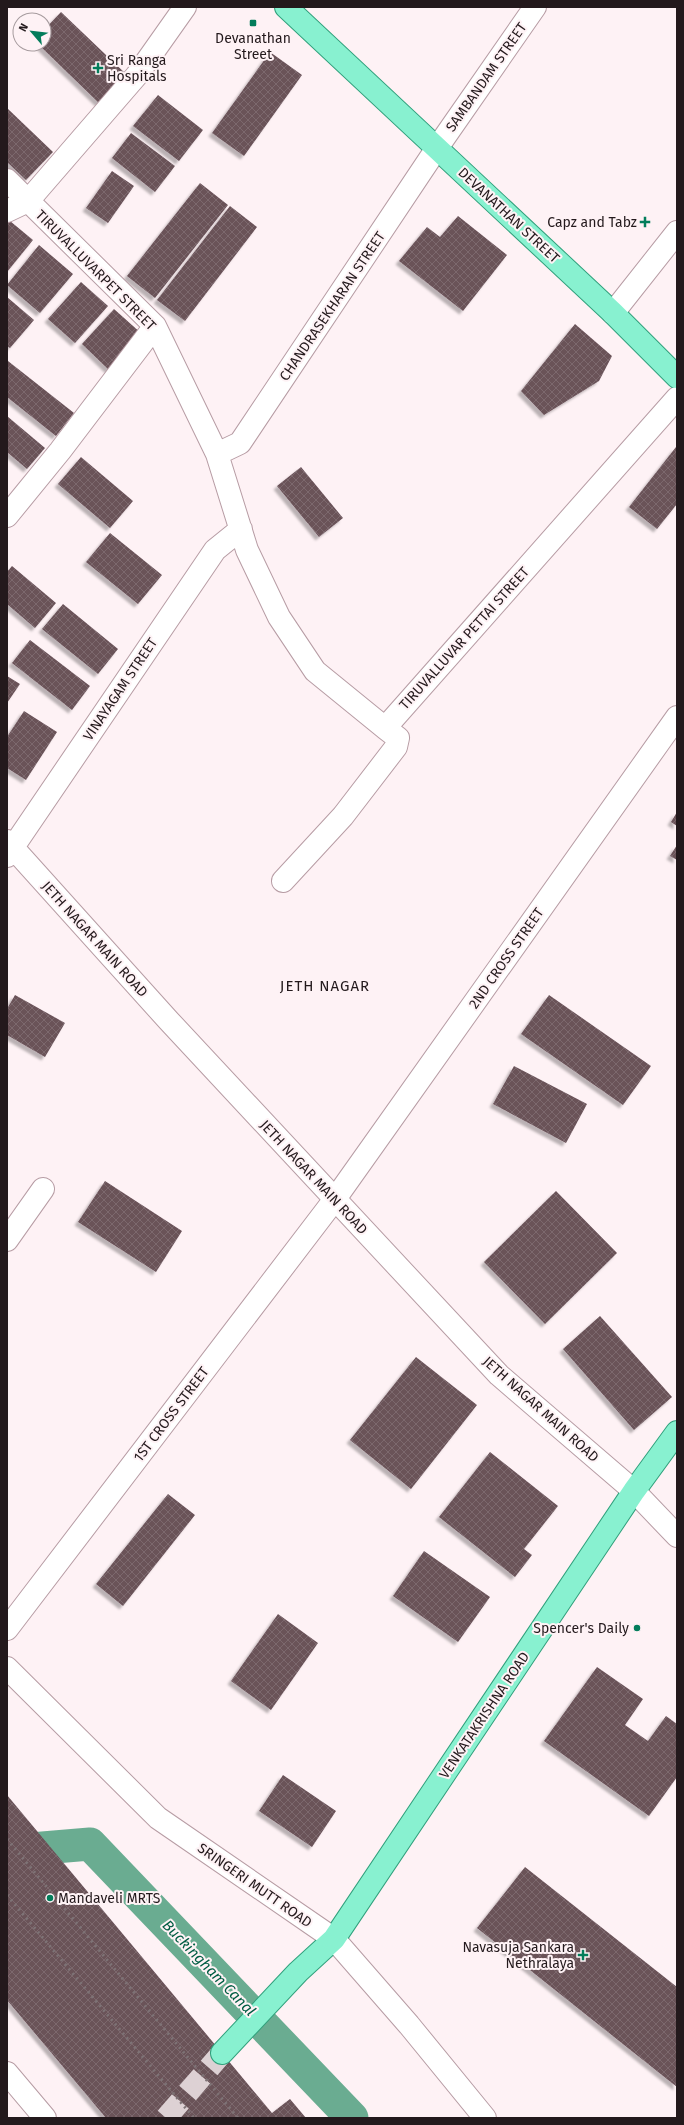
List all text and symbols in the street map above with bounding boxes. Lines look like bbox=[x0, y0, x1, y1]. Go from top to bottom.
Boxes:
north arrow bbox=[12, 12, 52, 52]
marker: Devanathan Street bbox=[248, 18, 258, 28]
street label: SAMBANDAM STREET bbox=[442, 19, 531, 135]
text: N bbox=[16, 21, 31, 34]
place label: Devanathan Street bbox=[215, 30, 291, 63]
place label: Sri Ranga Hospitals bbox=[107, 52, 167, 85]
marker: Sri Ranga Hospitals bbox=[92, 62, 104, 74]
street label: DEVANATHAN STREET bbox=[454, 164, 563, 267]
street label: TIRUVALLUVARPET STREET bbox=[32, 207, 160, 335]
place label: Capz and Tabz bbox=[547, 214, 637, 231]
marker: Capz and Tabz bbox=[640, 217, 650, 227]
street label: CHANDRASEKHARAN STREET bbox=[276, 228, 389, 384]
street label: TIRUVALLUVAR PETTAI STREET bbox=[396, 563, 533, 713]
street label: VINAYAGAM STREET bbox=[80, 634, 162, 744]
street label: JETH NAGAR MAIN ROAD bbox=[38, 878, 151, 1001]
street label: 2ND CROSS STREET bbox=[465, 904, 548, 1012]
district label: JETH NAGAR bbox=[280, 977, 370, 995]
street label: JETH NAGAR MAIN ROAD bbox=[256, 1117, 371, 1238]
street label: JETH NAGAR MAIN ROAD bbox=[479, 1353, 602, 1466]
street label: 1ST CROSS STREET bbox=[130, 1363, 213, 1465]
place label: Spencer's Daily bbox=[533, 1620, 629, 1637]
marker: Spencer's Daily bbox=[632, 1623, 642, 1633]
street label: VENKATAKRISHNA ROAD bbox=[436, 1649, 533, 1782]
street label: SRINGERI MUTT ROAD bbox=[194, 1840, 315, 1931]
place label: Mandaveli MRTS bbox=[58, 1890, 161, 1907]
marker: Mandaveli MRTS bbox=[45, 1893, 55, 1903]
water label: Buckingham Canal bbox=[159, 1916, 259, 2020]
place label: Navasuja Sankara Nethralaya bbox=[462, 1939, 574, 1972]
marker: Navasuja Sankara Nethralaya bbox=[577, 1949, 589, 1961]

